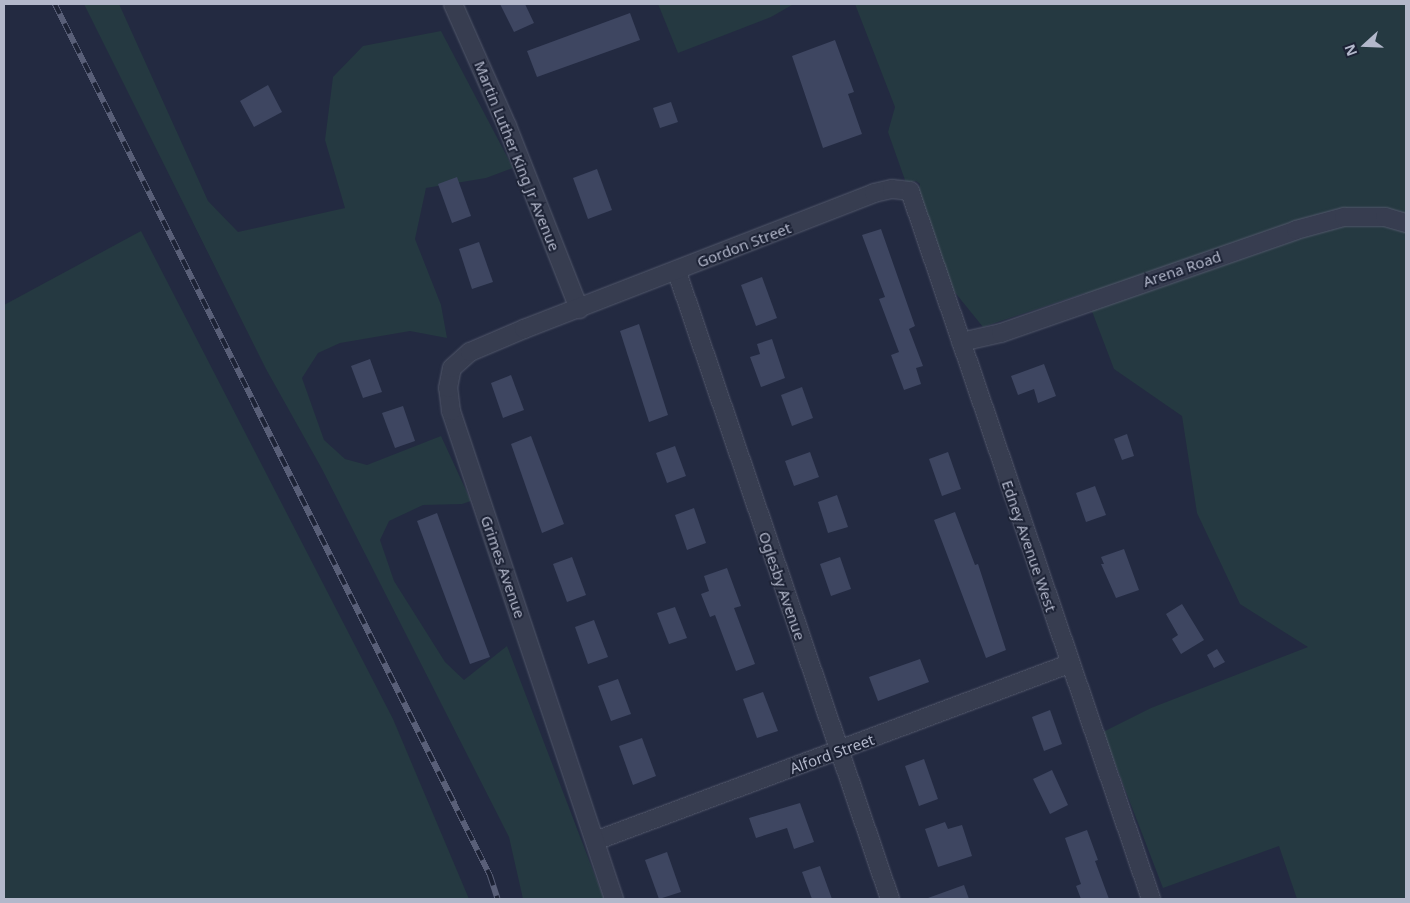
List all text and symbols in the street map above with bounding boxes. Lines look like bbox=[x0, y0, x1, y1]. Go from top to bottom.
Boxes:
north arrow bbox=[1340, 20, 1390, 70]
text: N bbox=[1340, 42, 1361, 59]
street label: Martin Luther King Jr Avenue bbox=[471, 58, 563, 254]
street label: Gordon Street bbox=[694, 219, 794, 271]
street label: Arena Road bbox=[1141, 247, 1223, 291]
street label: Edney Avenue West bbox=[998, 478, 1060, 614]
street label: Grimes Avenue bbox=[477, 513, 529, 621]
street label: Oglesby Avenue bbox=[755, 529, 809, 643]
street label: Alford Street bbox=[787, 730, 877, 778]

